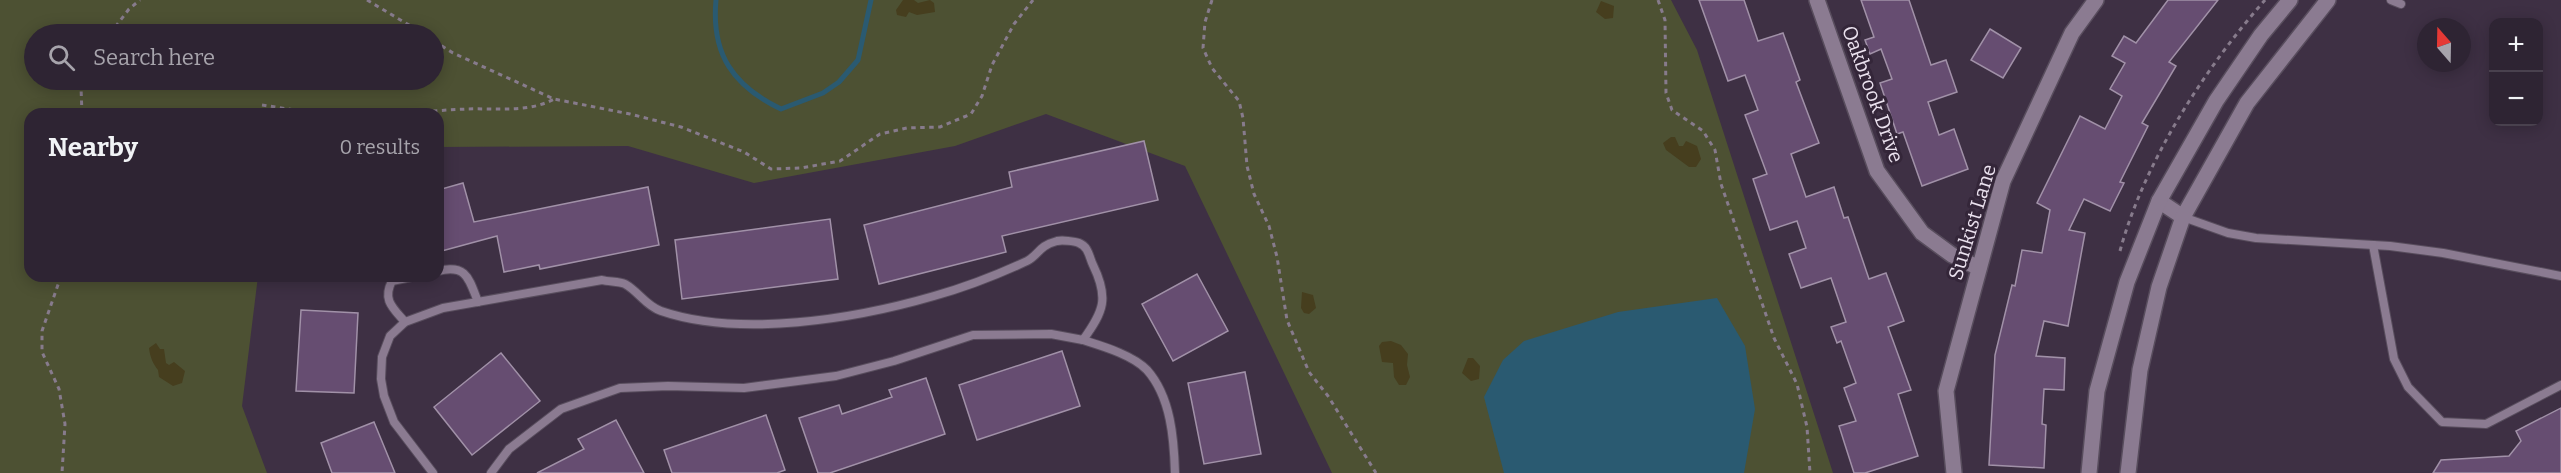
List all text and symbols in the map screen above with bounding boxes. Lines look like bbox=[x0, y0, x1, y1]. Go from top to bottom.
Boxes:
north arrow bbox=[2417, 18, 2471, 72]
map controls bbox=[2489, 18, 2543, 126]
button: + bbox=[2489, 18, 2543, 72]
street label: Oakbrook Drive bbox=[1837, 22, 1909, 166]
search box bbox=[24, 24, 444, 90]
icon: search bbox=[45, 41, 78, 74]
text: Search here bbox=[93, 44, 215, 71]
button: − bbox=[2489, 72, 2543, 126]
text: Nearby bbox=[48, 132, 138, 163]
text: 0 results bbox=[340, 135, 420, 159]
street label: Sunkist Lane bbox=[1943, 161, 2001, 283]

